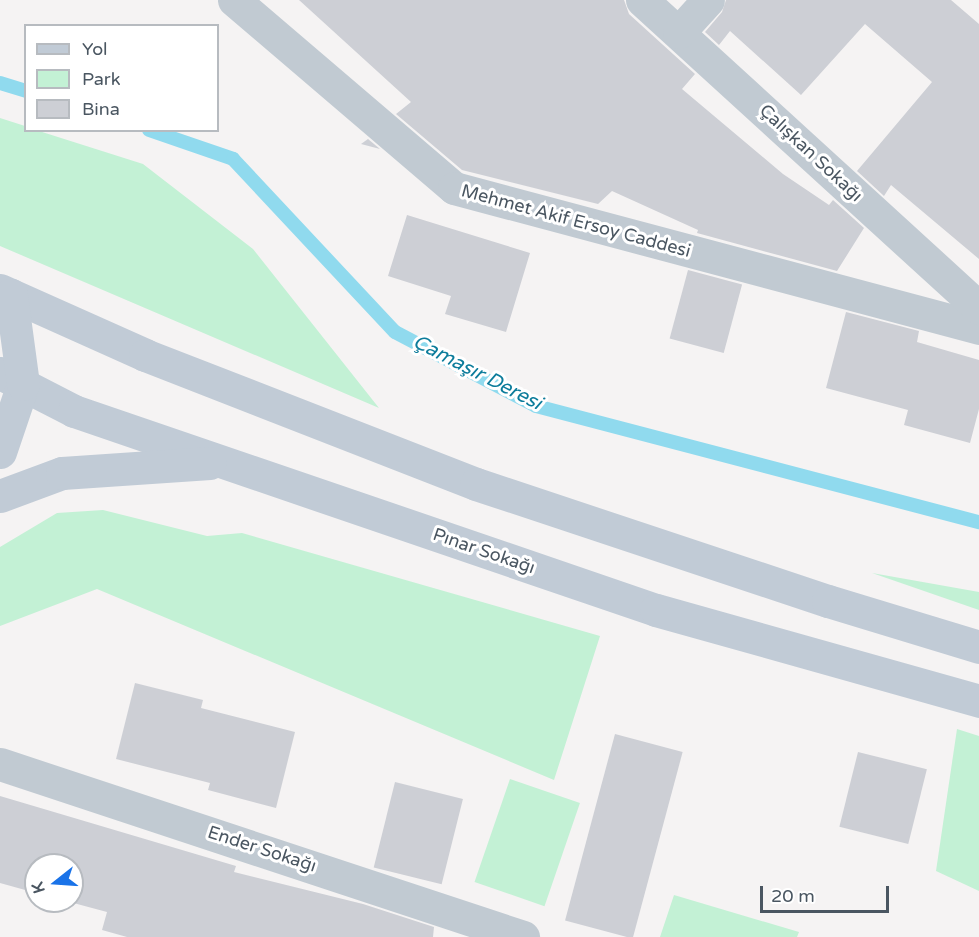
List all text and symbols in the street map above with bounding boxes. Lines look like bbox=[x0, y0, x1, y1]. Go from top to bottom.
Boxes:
legend bbox=[24, 24, 219, 132]
text: Yol bbox=[82, 38, 108, 60]
text: Park bbox=[82, 68, 120, 90]
text: Bina bbox=[82, 98, 120, 120]
street label: Çalışkan Sokağı bbox=[755, 100, 867, 206]
street label: Mehmet Akif Ersoy Caddesi bbox=[459, 180, 693, 262]
water label: Çamaşır Deresi bbox=[409, 330, 545, 416]
street label: Pınar Sokağı bbox=[430, 523, 538, 579]
street label: Ender Sokağı bbox=[205, 821, 319, 877]
north arrow bbox=[24, 853, 84, 913]
scale bar bbox=[763, 874, 892, 912]
text: K bbox=[28, 880, 50, 896]
text: 20 m bbox=[771, 885, 815, 907]

